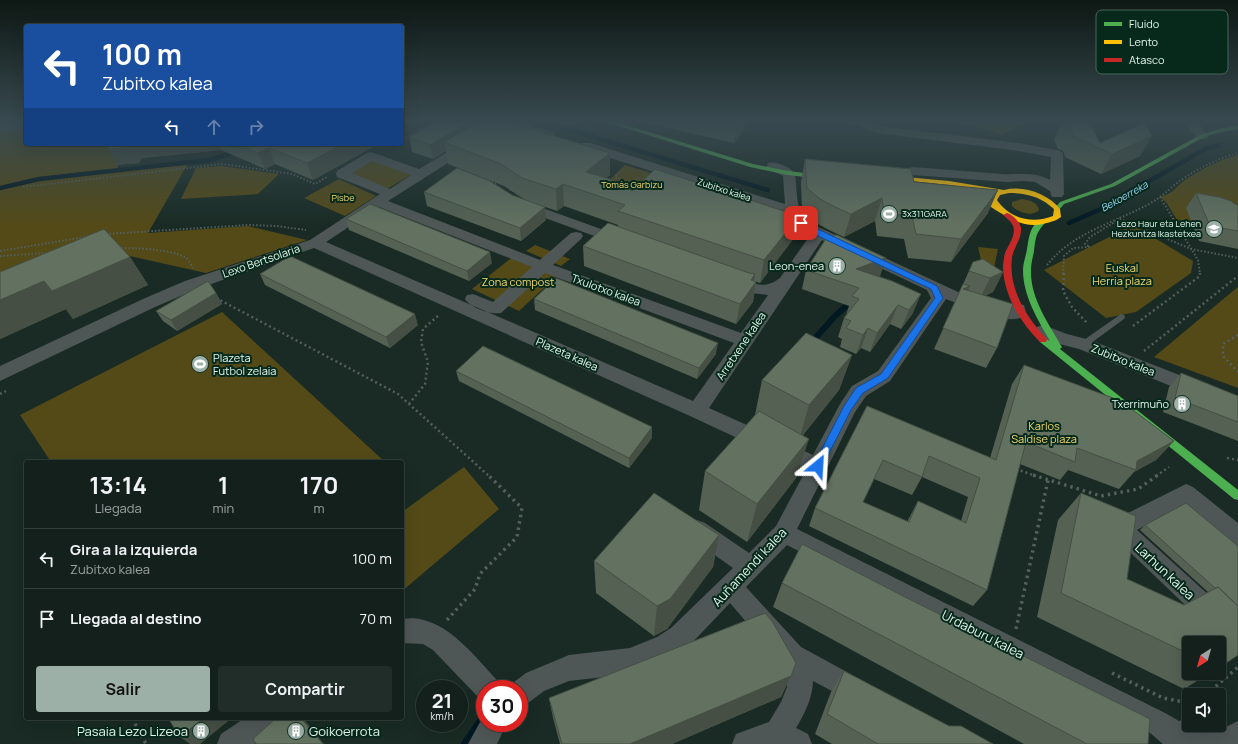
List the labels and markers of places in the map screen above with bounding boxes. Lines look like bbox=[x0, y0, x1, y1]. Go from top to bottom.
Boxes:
sports icon: 3x311GARA bbox=[879, 204, 899, 224]
pin bbox=[784, 206, 818, 240]
place label: 3x311GARA bbox=[902, 207, 947, 220]
place label: Lezo Haur eta Lehen Hezkuntza Ikastetxea bbox=[1111, 217, 1201, 240]
school or university icon: Lezo Haur eta Lehen Hezkuntza Ikastetxea bbox=[1204, 219, 1224, 239]
building icon: Leon-enea bbox=[827, 256, 847, 276]
place label: Leon-enea bbox=[769, 258, 824, 273]
place label: Plazeta Futbol zelaia bbox=[213, 350, 276, 378]
sports icon: Plazeta Futbol zelaia bbox=[190, 354, 210, 374]
building icon: Txerrimuño bbox=[1172, 394, 1192, 414]
place label: Txerrimuño bbox=[1112, 396, 1169, 411]
building icon: Pasaia Lezo Lizeoa bbox=[191, 721, 211, 741]
building icon: Goikoerrota bbox=[286, 721, 306, 741]
place label: Pasaia Lezo Lizeoa bbox=[77, 722, 188, 740]
place label: Goikoerrota bbox=[309, 722, 380, 740]

